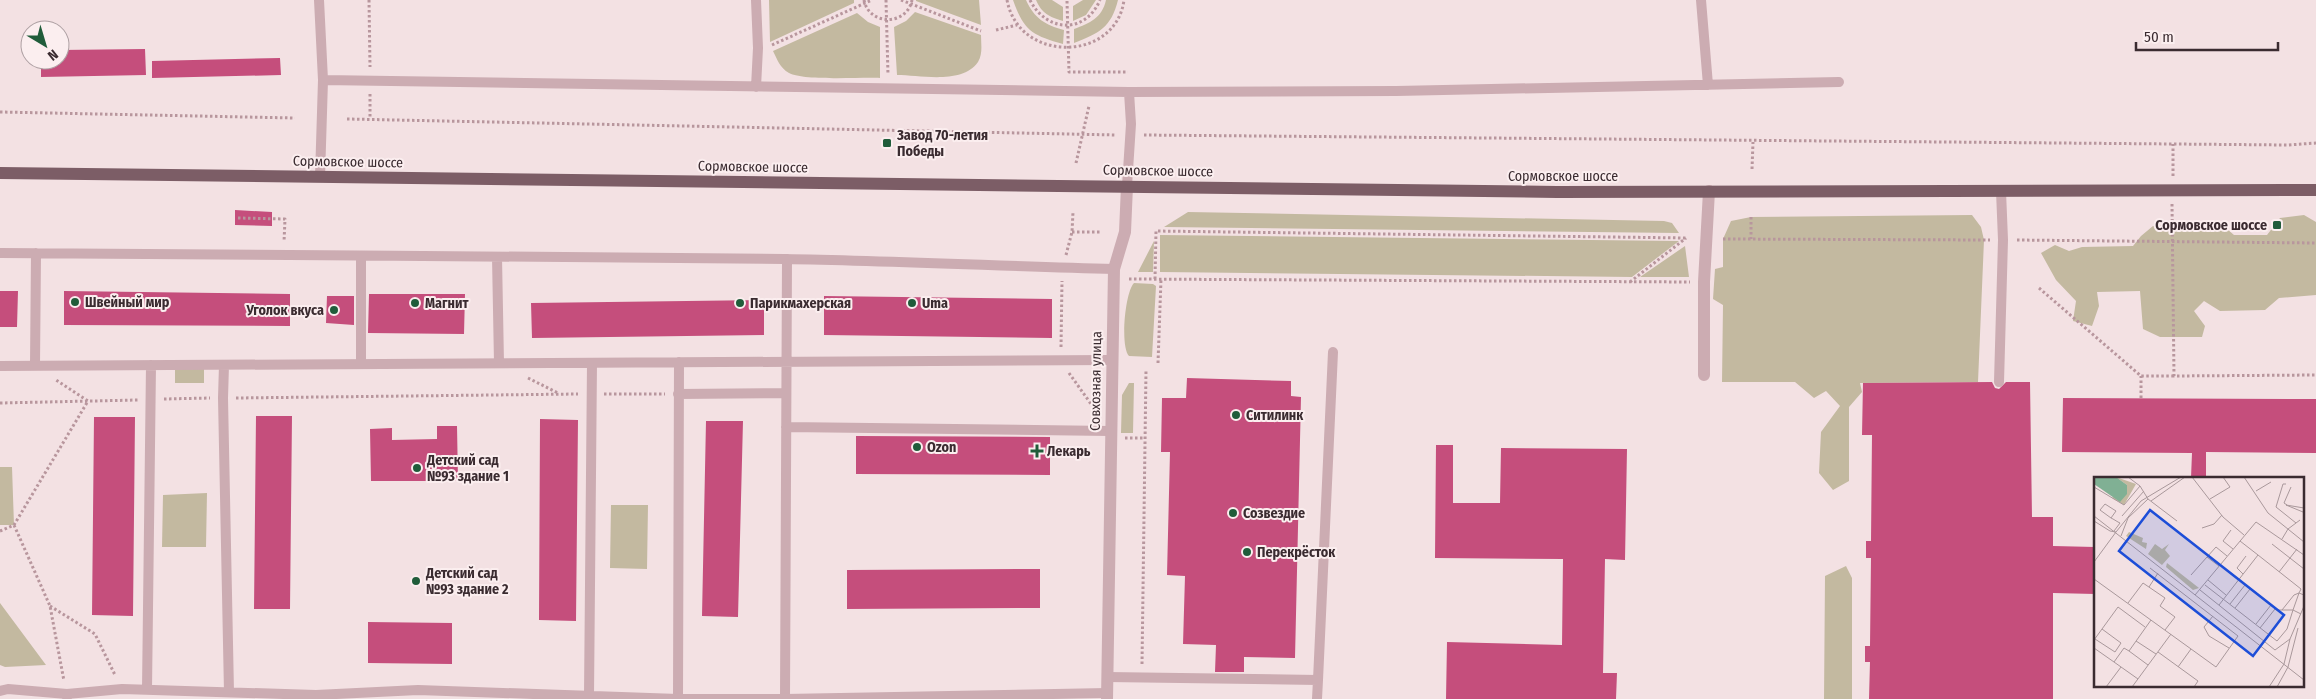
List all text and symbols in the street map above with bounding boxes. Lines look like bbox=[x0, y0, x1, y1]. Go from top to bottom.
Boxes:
north arrow bbox=[20, 20, 70, 70]
scale bar bbox=[2136, 20, 2278, 52]
text: 50 m bbox=[2144, 28, 2174, 46]
text: N bbox=[44, 46, 61, 64]
place label: Завод 70-летия Победы bbox=[896, 127, 988, 160]
marker: Завод 70-летия Победы bbox=[881, 137, 893, 149]
street label: Сормовское шоссе bbox=[293, 153, 403, 171]
street label: Сормовское шоссе bbox=[698, 158, 808, 176]
street label: Сормовское шоссе bbox=[1103, 162, 1213, 180]
street label: Сормовское шоссе bbox=[1508, 168, 1618, 185]
place label: Сормовское шоссе bbox=[2155, 217, 2267, 234]
marker: Сормовское шоссе bbox=[2271, 219, 2283, 231]
place label: Швейный мир bbox=[85, 294, 170, 311]
place label: Магнит bbox=[425, 295, 469, 312]
place label: Парикмахерская bbox=[750, 295, 851, 312]
place label: Uma bbox=[922, 295, 948, 312]
marker: Швейный мир bbox=[69, 296, 81, 308]
marker: Магнит bbox=[409, 297, 421, 309]
marker: Парикмахерская bbox=[734, 297, 746, 309]
marker: Uma bbox=[906, 297, 918, 309]
place label: Уголок вкуса bbox=[245, 302, 324, 319]
marker: Уголок вкуса bbox=[328, 304, 340, 316]
street label: Совхозная улица bbox=[1087, 331, 1105, 431]
place label: Ситилинк bbox=[1246, 407, 1304, 424]
marker: Ситилинк bbox=[1230, 409, 1242, 421]
place label: Ozon bbox=[927, 439, 956, 456]
marker: Ozon bbox=[911, 441, 923, 453]
place label: Лекарь bbox=[1047, 443, 1091, 460]
marker: Лекарь bbox=[1031, 445, 1043, 457]
place label: Детский сад №93 здание 1 bbox=[426, 452, 509, 485]
marker: Детский сад №93 здание 1 bbox=[411, 462, 423, 474]
inset map bbox=[2094, 477, 2304, 686]
place label: Созвездие bbox=[1243, 505, 1305, 522]
marker: Созвездие bbox=[1227, 507, 1239, 519]
place label: Перекрёсток bbox=[1257, 544, 1336, 561]
marker: Перекрёсток bbox=[1241, 546, 1253, 558]
place label: Детский сад №93 здание 2 bbox=[425, 565, 509, 598]
marker: Детский сад №93 здание 2 bbox=[410, 575, 422, 587]

